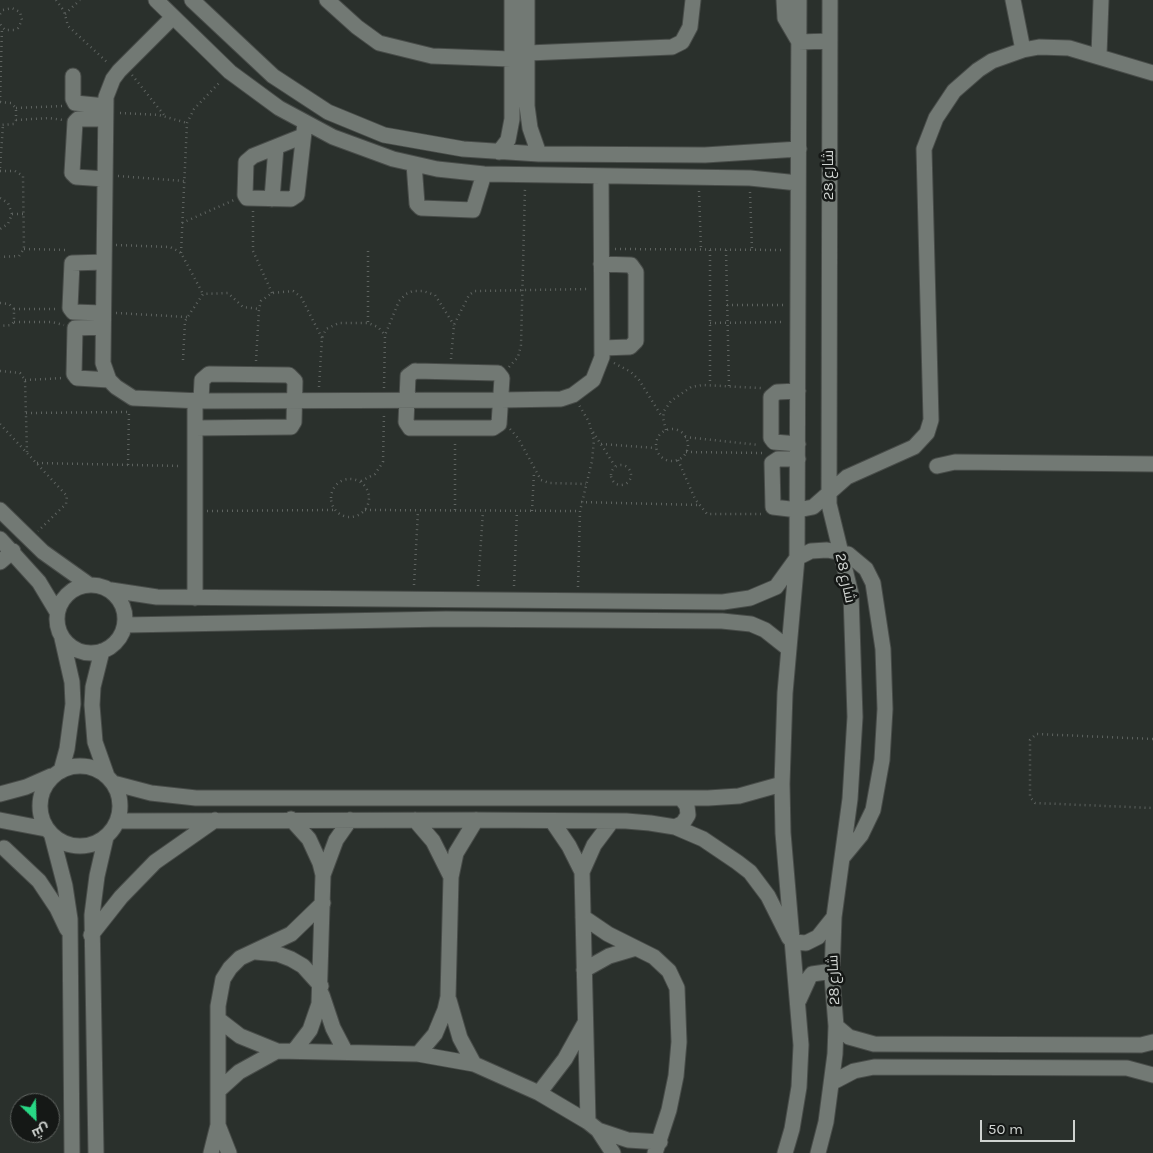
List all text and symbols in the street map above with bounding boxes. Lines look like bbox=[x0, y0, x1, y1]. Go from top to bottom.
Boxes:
street label: شارع 28 bbox=[820, 150, 838, 200]
street label: شارع 28 bbox=[831, 551, 859, 605]
street label: شارع 28 bbox=[824, 954, 844, 1006]
north arrow bbox=[10, 1093, 60, 1143]
scale bar bbox=[983, 1110, 1078, 1142]
text: ش bbox=[29, 1120, 53, 1143]
text: 50 m bbox=[988, 1120, 1023, 1138]

